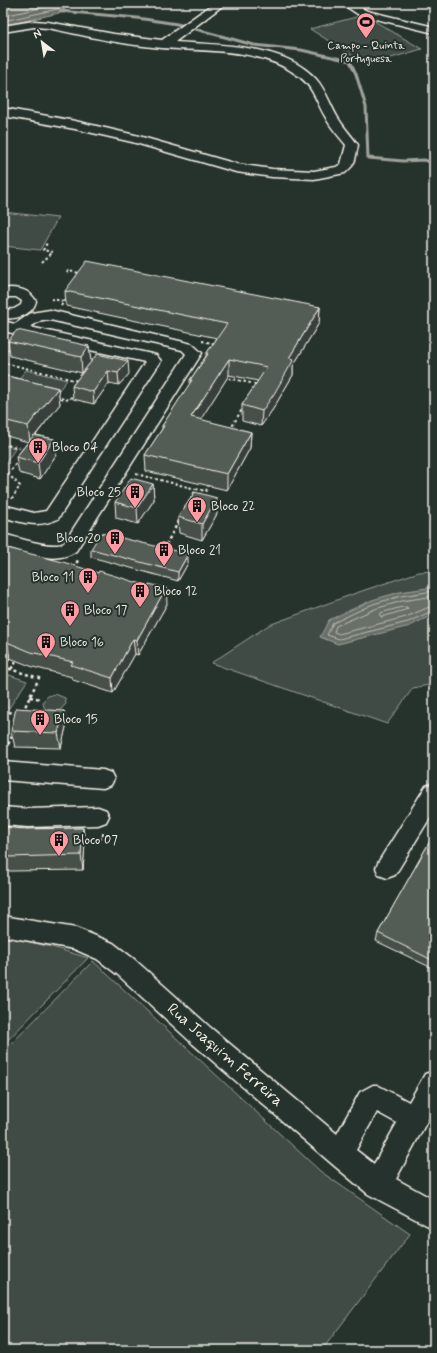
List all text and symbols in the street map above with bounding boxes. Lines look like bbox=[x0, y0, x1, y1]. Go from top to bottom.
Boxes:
sports icon: Campo - Quinta Portuguesa bbox=[355, 11, 377, 39]
north arrow bbox=[22, 22, 62, 62]
text: N bbox=[31, 26, 44, 42]
place label: Campo - Quinta Portuguesa bbox=[327, 39, 405, 66]
building icon: Bloco 04 bbox=[27, 436, 49, 464]
place label: Bloco 04 bbox=[52, 439, 98, 456]
building icon: Bloco 25 bbox=[124, 481, 146, 509]
place label: Bloco 25 bbox=[77, 484, 121, 501]
building icon: Bloco 22 bbox=[186, 495, 208, 523]
place label: Bloco 22 bbox=[211, 498, 255, 515]
building icon: Bloco 20 bbox=[104, 527, 126, 555]
place label: Bloco 20 bbox=[56, 530, 101, 547]
building icon: Bloco 21 bbox=[153, 539, 175, 567]
place label: Bloco 21 bbox=[178, 542, 221, 559]
building icon: Bloco 11 bbox=[77, 566, 99, 594]
place label: Bloco 11 bbox=[32, 569, 74, 586]
building icon: Bloco 12 bbox=[129, 580, 151, 608]
place label: Bloco 12 bbox=[154, 583, 198, 600]
building icon: Bloco 17 bbox=[59, 599, 81, 627]
place label: Bloco 17 bbox=[84, 602, 128, 619]
building icon: Bloco 16 bbox=[35, 631, 57, 659]
place label: Bloco 16 bbox=[60, 634, 104, 651]
building icon: Bloco 15 bbox=[29, 708, 51, 736]
place label: Bloco 15 bbox=[54, 711, 98, 728]
building icon: Bloco 07 bbox=[48, 829, 70, 857]
place label: Bloco 07 bbox=[73, 832, 118, 849]
street label: Rua Joaquim Ferreira bbox=[162, 999, 288, 1111]

